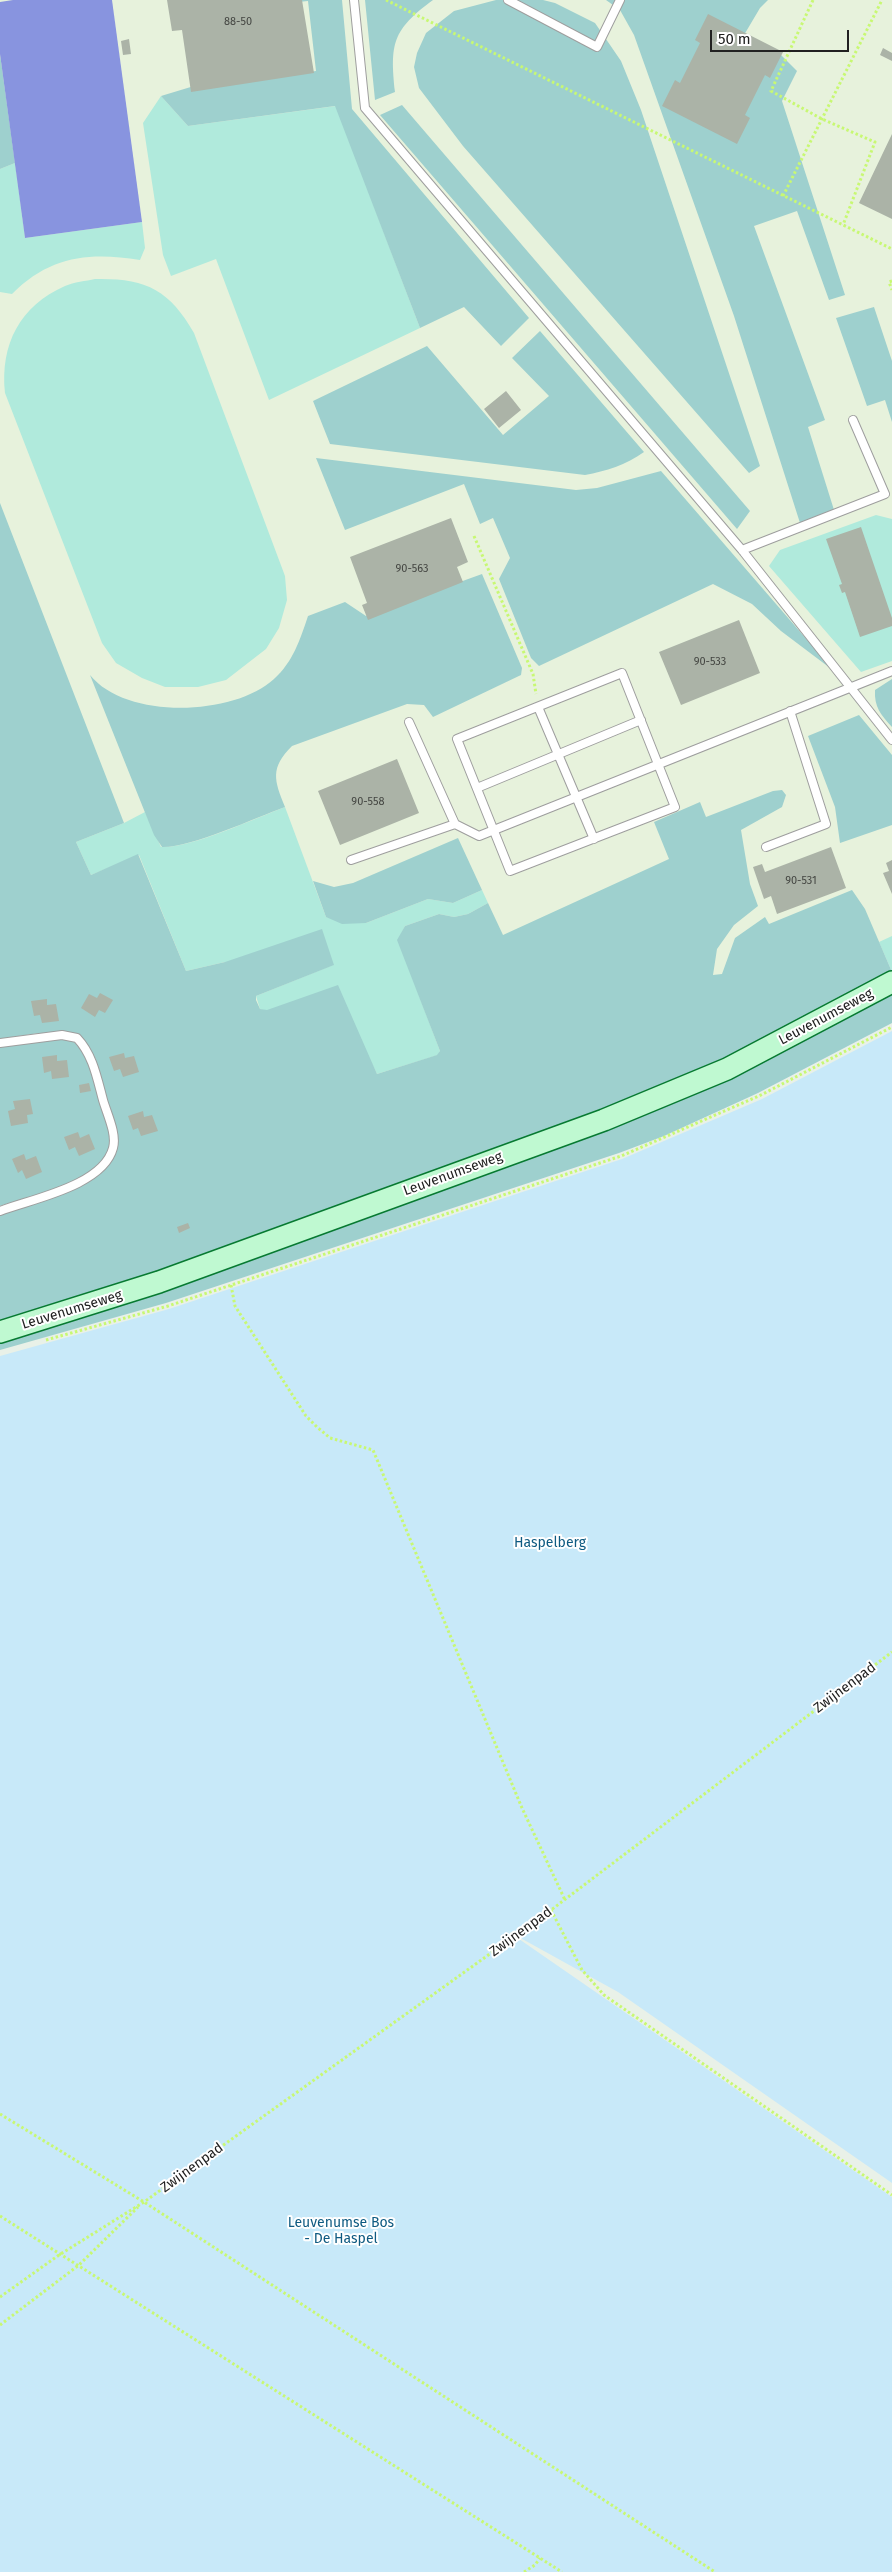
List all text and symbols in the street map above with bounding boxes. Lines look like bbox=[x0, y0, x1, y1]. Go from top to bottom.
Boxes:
house number: 88-50 bbox=[224, 15, 252, 29]
scale bar bbox=[712, 20, 851, 52]
text: 50 m bbox=[718, 30, 751, 48]
house number: 90-563 bbox=[396, 562, 428, 576]
house number: 90-533 bbox=[694, 655, 726, 669]
house number: 90-558 bbox=[351, 795, 385, 809]
house number: 90-531 bbox=[785, 874, 817, 888]
street label: Leuvenumseweg bbox=[776, 985, 876, 1049]
street label: Leuvenumseweg bbox=[401, 1148, 505, 1200]
street label: Leuvenumseweg bbox=[20, 1287, 124, 1333]
park label: Haspelberg bbox=[514, 1535, 586, 1551]
street label: Zwijnenpad bbox=[811, 1659, 879, 1717]
street label: Zwijnenpad bbox=[486, 1904, 556, 1960]
street label: Zwijnenpad bbox=[157, 2140, 227, 2196]
park label: Leuvenumse Bos - De Haspel bbox=[288, 2215, 394, 2248]

